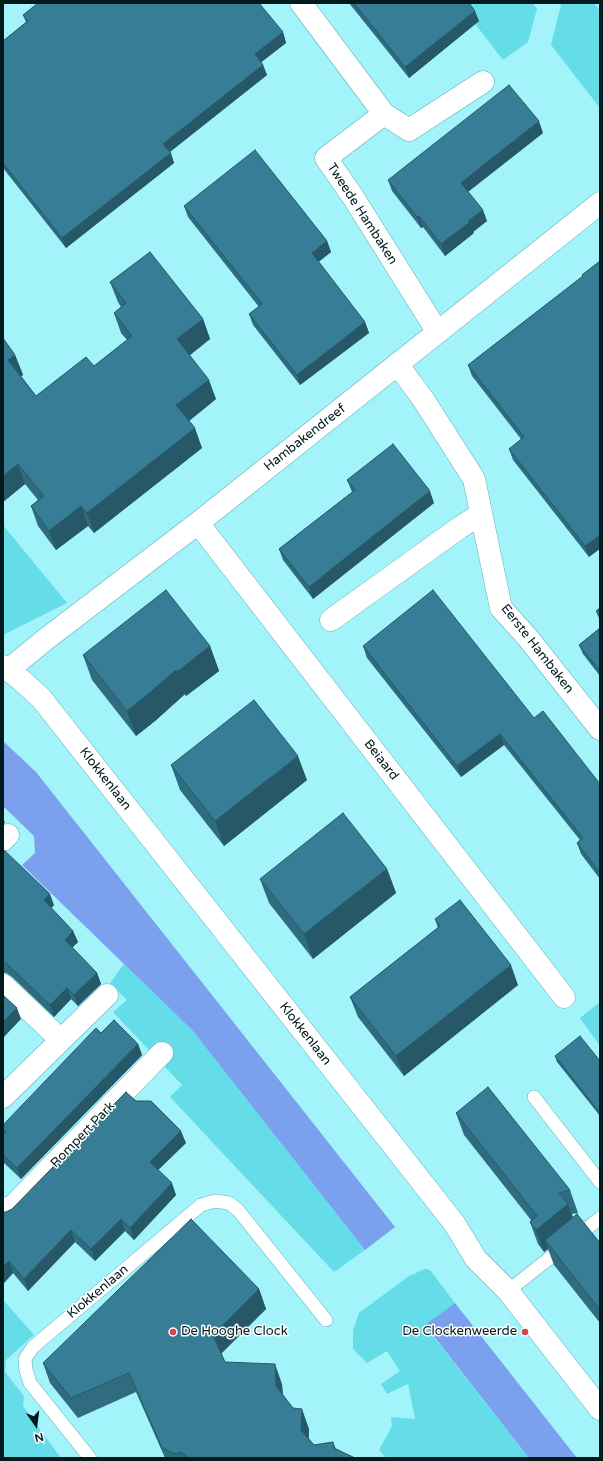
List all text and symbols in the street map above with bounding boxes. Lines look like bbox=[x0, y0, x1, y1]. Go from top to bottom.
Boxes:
street label: Tweede Hambaken bbox=[323, 160, 401, 268]
street label: Hambakendreef bbox=[261, 401, 349, 475]
street label: Eerste Hambaken bbox=[497, 601, 577, 697]
street label: Beiaard bbox=[360, 737, 402, 783]
street label: Klokkenlaan bbox=[76, 745, 134, 813]
street label: Klokkenlaan bbox=[276, 1000, 334, 1068]
street label: Rompert Park bbox=[48, 1099, 118, 1171]
street label: Klokkenlaan bbox=[64, 1262, 132, 1322]
place label: De Hooghe Clock bbox=[181, 1324, 288, 1340]
place label: De Clockenweerde bbox=[402, 1324, 517, 1340]
marker: De Hooghe Clock bbox=[168, 1327, 178, 1337]
marker: De Clockenweerde bbox=[520, 1327, 530, 1337]
north arrow bbox=[16, 1405, 56, 1445]
text: N bbox=[33, 1430, 45, 1445]

